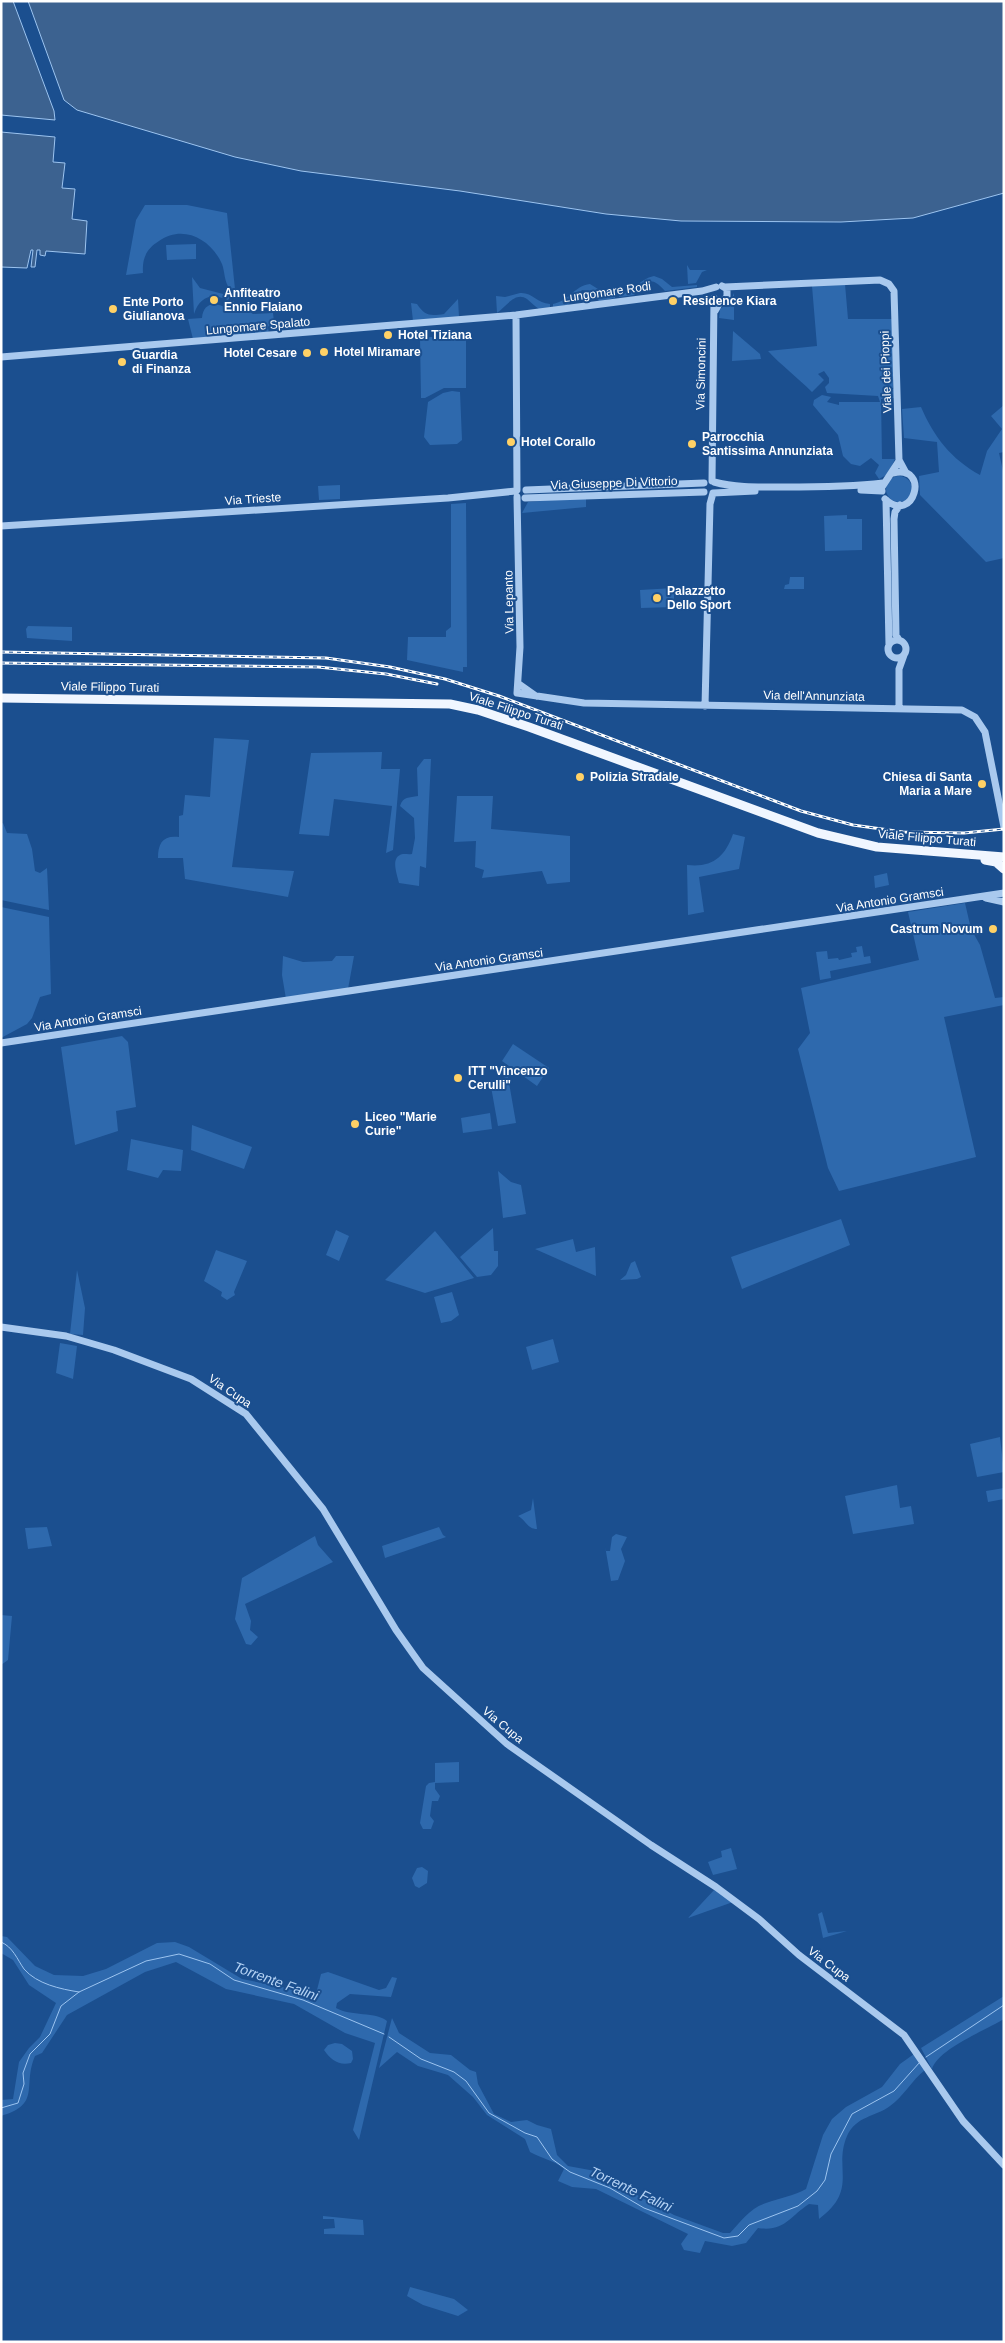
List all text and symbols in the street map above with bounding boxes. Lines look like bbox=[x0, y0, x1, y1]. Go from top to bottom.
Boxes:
street label: Lungomare Rodi bbox=[562, 279, 652, 305]
place label: Anfiteatro Ennio Flaiano bbox=[224, 286, 303, 314]
marker: Anfiteatro Ennio Flaiano bbox=[208, 294, 220, 306]
place label: Residence Kiara bbox=[683, 294, 777, 308]
place label: Ente Porto Giulianova bbox=[123, 295, 185, 323]
marker: Residence Kiara bbox=[667, 295, 679, 307]
marker: Ente Porto Giulianova bbox=[107, 303, 119, 315]
street label: Lungomare Spalato bbox=[205, 314, 311, 338]
place label: Hotel Tiziana bbox=[398, 328, 472, 342]
marker: Hotel Tiziana bbox=[382, 329, 394, 341]
street label: Viale dei Pioppi bbox=[878, 331, 894, 413]
street label: Via Simoncini bbox=[693, 338, 709, 410]
place label: Hotel Miramare bbox=[334, 345, 421, 359]
place label: Hotel Cesare bbox=[224, 346, 297, 360]
marker: Hotel Miramare bbox=[318, 346, 330, 358]
marker: Hotel Cesare bbox=[301, 347, 313, 359]
place label: Guardia di Finanza bbox=[132, 348, 191, 376]
marker: Guardia di Finanza bbox=[116, 356, 128, 368]
place label: Parrocchia Santissima Annunziata bbox=[702, 430, 833, 458]
place label: Hotel Corallo bbox=[521, 435, 596, 449]
marker: Hotel Corallo bbox=[505, 436, 517, 448]
marker: Parrocchia Santissima Annunziata bbox=[686, 438, 698, 450]
street label: Via Giuseppe Di Vittorio bbox=[550, 474, 678, 492]
street label: Via Trieste bbox=[224, 490, 282, 508]
street label: Via Lepanto bbox=[501, 570, 517, 634]
place label: Palazzetto Dello Sport bbox=[667, 584, 731, 612]
marker: Palazzetto Dello Sport bbox=[651, 592, 663, 604]
street label: Viale Filippo Turati bbox=[61, 679, 159, 695]
street label: Via dell'Annunziata bbox=[763, 688, 865, 704]
street label: Viale Filippo Turati bbox=[467, 689, 565, 733]
place label: Polizia Stradale bbox=[590, 770, 679, 784]
place label: Chiesa di Santa Maria a Mare bbox=[883, 770, 972, 798]
marker: Polizia Stradale bbox=[574, 771, 586, 783]
marker: Chiesa di Santa Maria a Mare bbox=[976, 778, 988, 790]
street label: Viale Filippo Turati bbox=[877, 827, 977, 849]
street label: Via Antonio Gramsci bbox=[835, 885, 945, 915]
place label: Castrum Novum bbox=[890, 922, 983, 936]
marker: Castrum Novum bbox=[987, 923, 999, 935]
street label: Via Antonio Gramsci bbox=[434, 946, 544, 974]
street label: Via Antonio Gramsci bbox=[33, 1004, 143, 1034]
place label: ITT "Vincenzo Cerulli" bbox=[468, 1064, 547, 1092]
marker: ITT "Vincenzo Cerulli" bbox=[452, 1072, 464, 1084]
place label: Liceo "Marie Curie" bbox=[365, 1110, 437, 1138]
marker: Liceo "Marie Curie" bbox=[349, 1118, 361, 1130]
street label: Via Cupa bbox=[206, 1371, 255, 1411]
street label: Via Cupa bbox=[480, 1704, 527, 1746]
street label: Via Cupa bbox=[805, 1944, 853, 1985]
water label: Torrente Falini bbox=[231, 1958, 321, 2004]
water label: Torrente Falini bbox=[587, 2163, 675, 2215]

